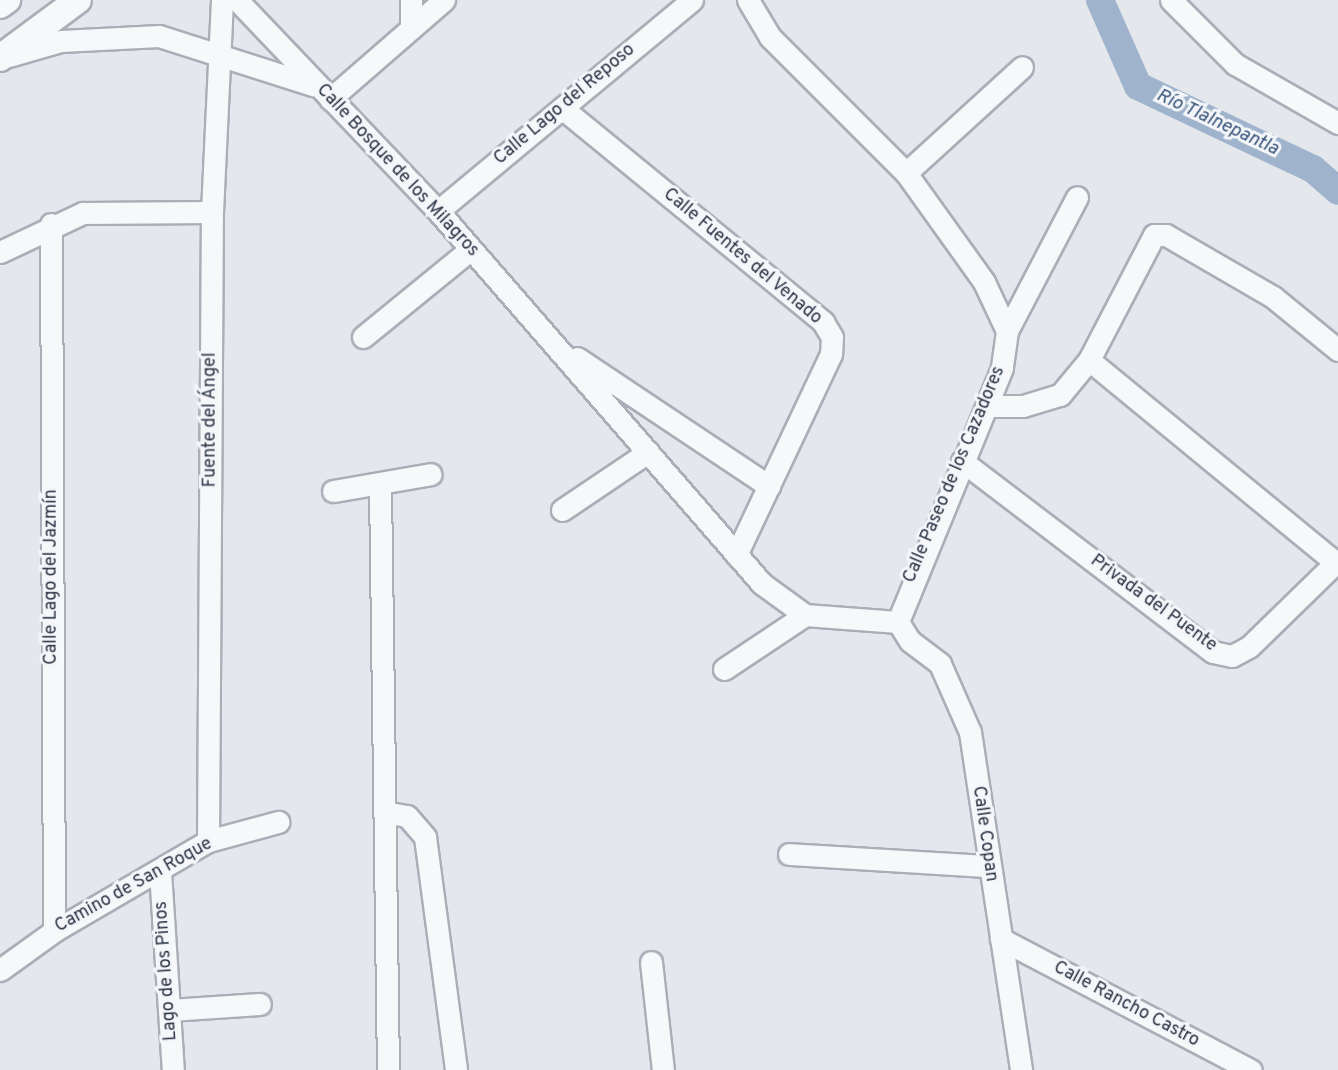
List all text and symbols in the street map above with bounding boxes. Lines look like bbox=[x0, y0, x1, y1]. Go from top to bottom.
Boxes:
street label: Calle Lago del Reposo bbox=[490, 40, 640, 170]
street label: Calle Bosque de los Milagros bbox=[311, 80, 483, 262]
water label: Río Tlalnepantla bbox=[1152, 85, 1282, 161]
street label: Calle Fuentes del Venado bbox=[658, 184, 826, 330]
street label: Fuente del Ángel bbox=[200, 352, 222, 488]
street label: Calle Paseo de los Cazadores bbox=[899, 363, 1011, 587]
street label: Calle Lago del Jazmín bbox=[41, 489, 63, 665]
street label: Privada del Puente bbox=[1086, 551, 1220, 657]
street label: Calle Copan bbox=[967, 785, 1001, 883]
street label: Camino de San Roque bbox=[52, 834, 216, 938]
street label: Lago de los Pinos bbox=[151, 900, 183, 1042]
street label: Calle Rancho Castro bbox=[1049, 957, 1203, 1053]

